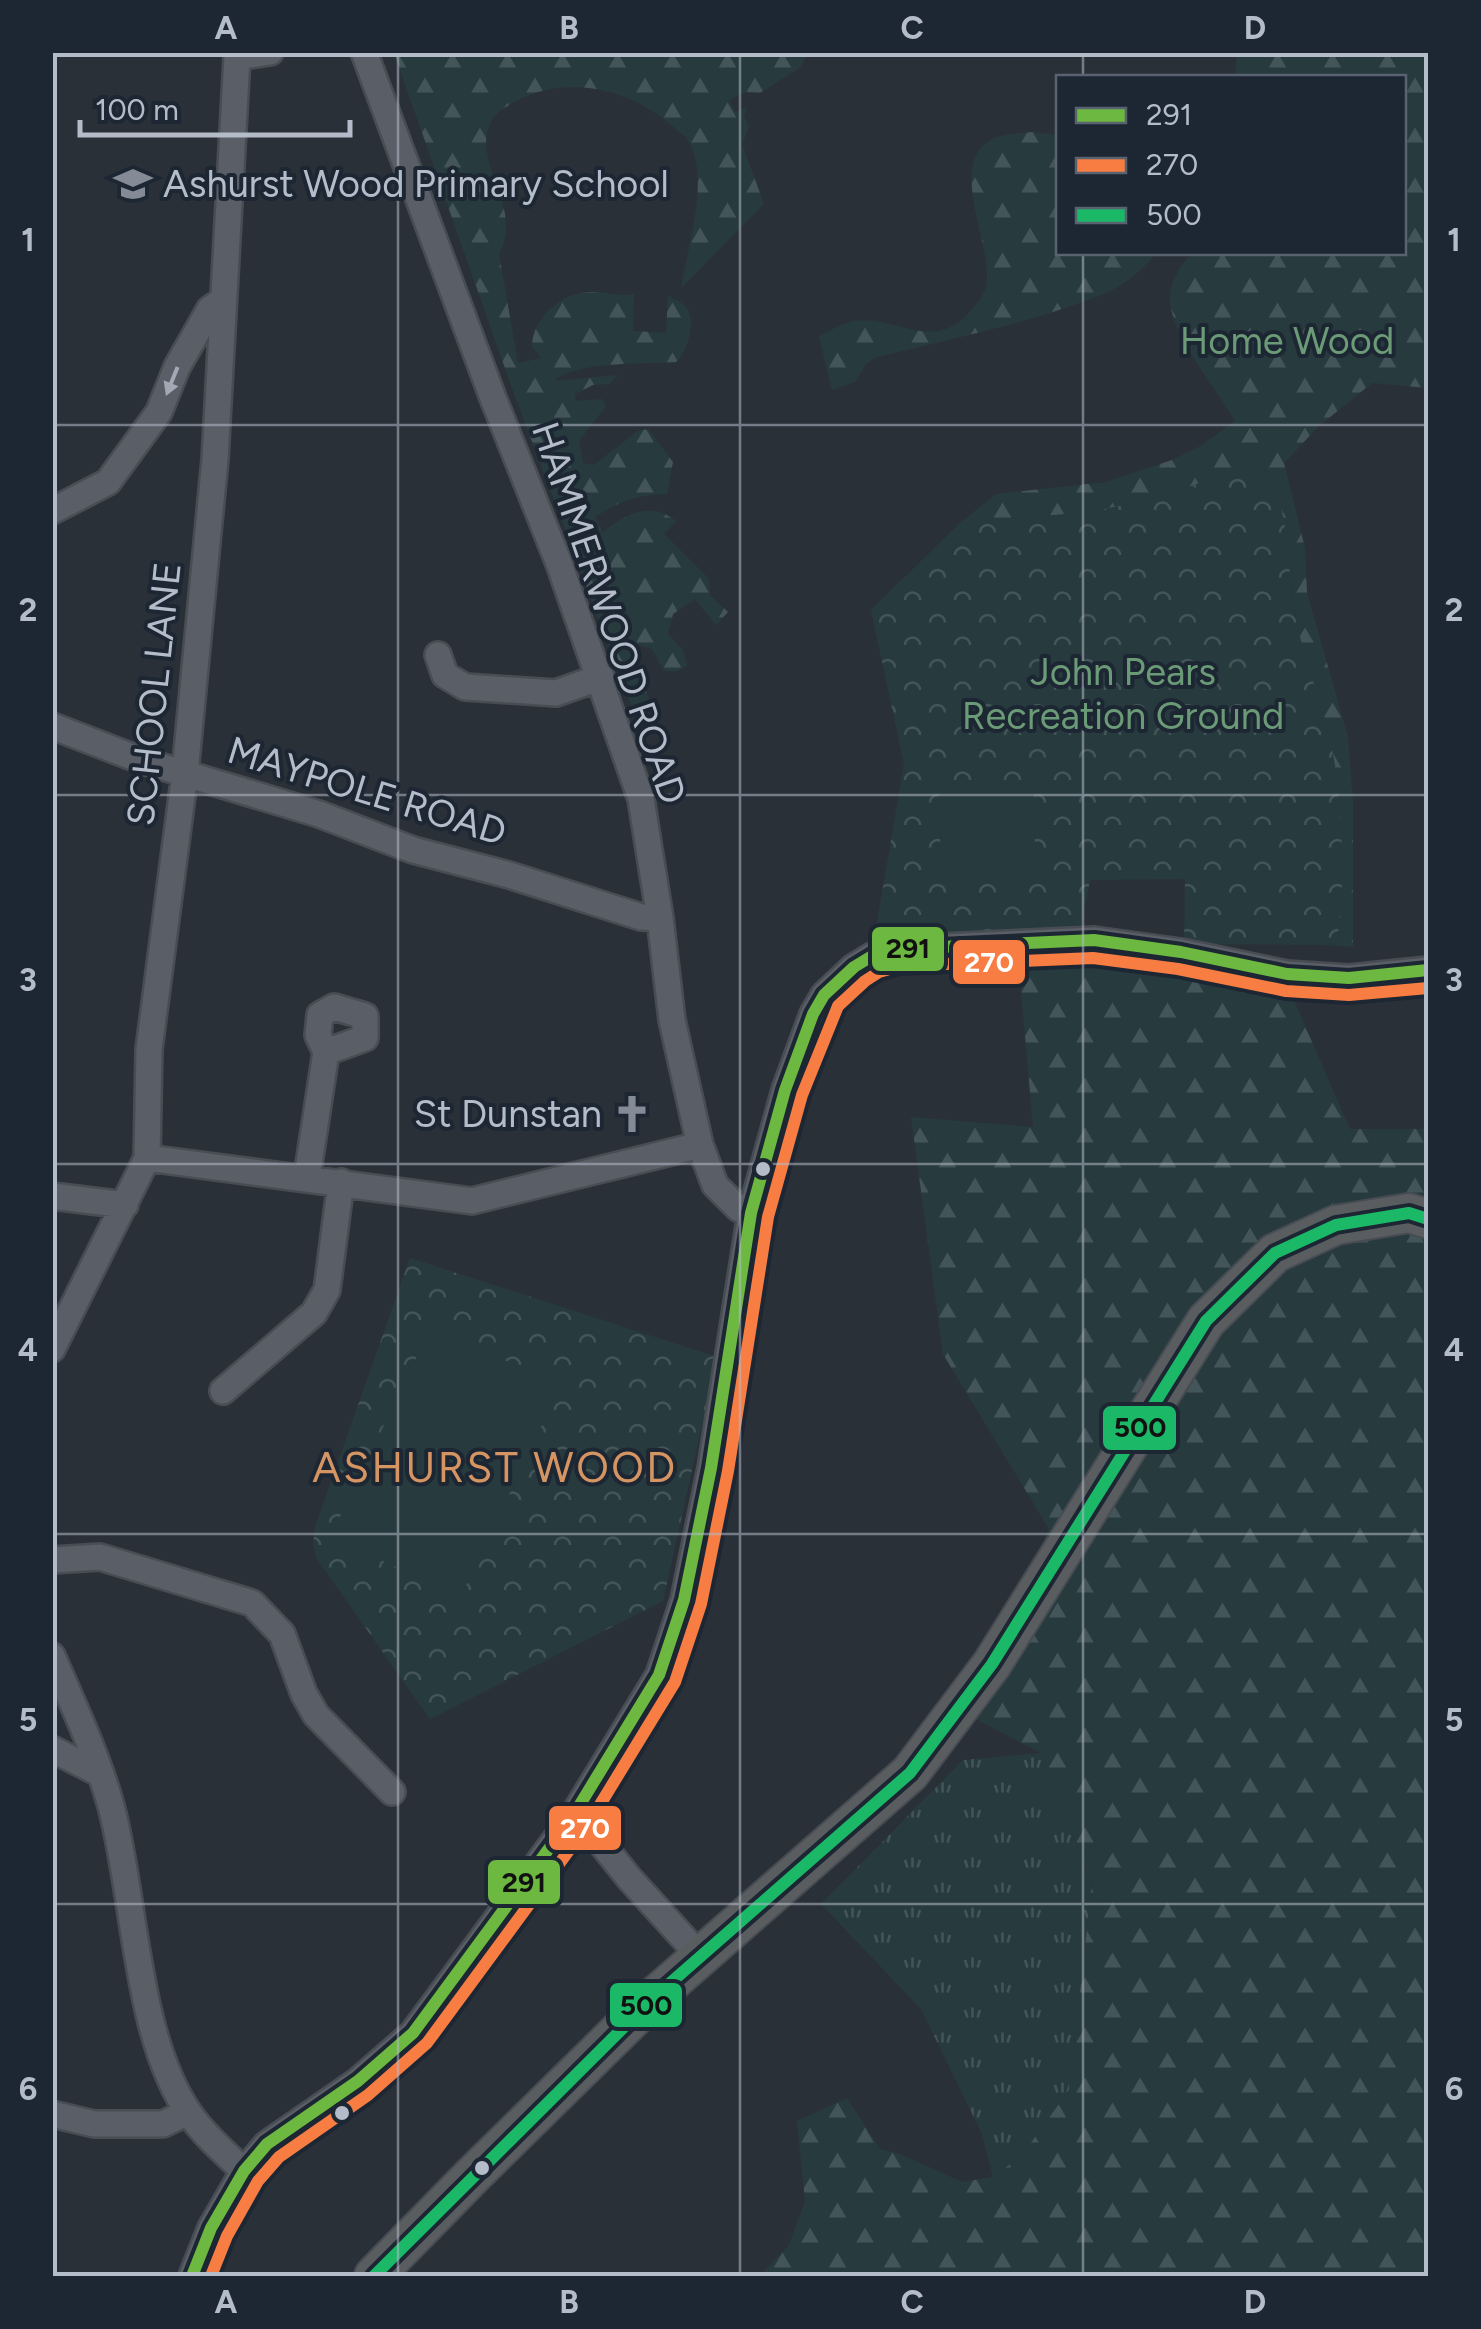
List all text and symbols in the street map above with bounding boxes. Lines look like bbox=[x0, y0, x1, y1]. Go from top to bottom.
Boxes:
text: A bbox=[215, 9, 238, 47]
text: B bbox=[559, 9, 579, 47]
text: C bbox=[900, 9, 924, 47]
text: D bbox=[1244, 9, 1266, 47]
scale bar bbox=[80, 75, 350, 137]
legend bbox=[1056, 75, 1406, 255]
text: 100 m bbox=[95, 91, 179, 128]
text: 291 bbox=[1146, 96, 1192, 133]
text: 270 bbox=[1146, 146, 1198, 183]
place label: Ashurst Wood Primary School bbox=[163, 161, 669, 207]
school or university icon: Ashurst Wood Primary School bbox=[112, 163, 154, 205]
text: 500 bbox=[1146, 196, 1202, 233]
text: 1 bbox=[21, 221, 35, 259]
text: 1 bbox=[1447, 221, 1461, 259]
park label: Home Wood bbox=[1180, 318, 1394, 364]
one-way arrow bbox=[163, 366, 179, 396]
street label: HAMMERWOOD ROAD bbox=[522, 416, 696, 810]
street label: SCHOOL LANE bbox=[117, 560, 191, 828]
text: 2 bbox=[19, 591, 37, 629]
text: 2 bbox=[1445, 591, 1463, 629]
park label: John Pears Recreation Ground bbox=[962, 649, 1284, 739]
street label: MAYPOLE ROAD bbox=[222, 727, 512, 855]
line badge: 291 bbox=[870, 925, 946, 973]
text: 291 bbox=[886, 931, 930, 965]
line badge: 270 bbox=[951, 938, 1027, 986]
text: 270 bbox=[964, 945, 1014, 979]
text: 3 bbox=[19, 961, 37, 999]
text: 3 bbox=[1445, 961, 1463, 999]
place label: St Dunstan bbox=[414, 1091, 602, 1137]
church icon: St Dunstan bbox=[611, 1093, 653, 1135]
unlabelled marker bbox=[753, 1159, 773, 1179]
text: 4 bbox=[18, 1331, 38, 1369]
text: 4 bbox=[1444, 1331, 1464, 1369]
line badge: 500 bbox=[1101, 1404, 1178, 1452]
text: 500 bbox=[1114, 1410, 1166, 1444]
district label: ASHURST WOOD bbox=[312, 1442, 678, 1493]
text: 5 bbox=[19, 1701, 37, 1739]
text: 5 bbox=[1445, 1701, 1463, 1739]
line badge: 270 bbox=[547, 1804, 623, 1852]
text: 270 bbox=[560, 1811, 610, 1845]
line badge: 291 bbox=[486, 1858, 562, 1906]
text: 291 bbox=[502, 1865, 546, 1899]
line badge: 500 bbox=[608, 1981, 684, 2029]
text: 500 bbox=[620, 1988, 672, 2022]
text: 6 bbox=[19, 2070, 37, 2108]
text: 6 bbox=[1445, 2070, 1463, 2108]
unlabelled marker bbox=[332, 2103, 352, 2123]
unlabelled marker bbox=[472, 2158, 492, 2178]
text: A bbox=[215, 2283, 238, 2321]
text: B bbox=[559, 2283, 579, 2321]
text: C bbox=[900, 2283, 924, 2321]
text: D bbox=[1244, 2283, 1266, 2321]

